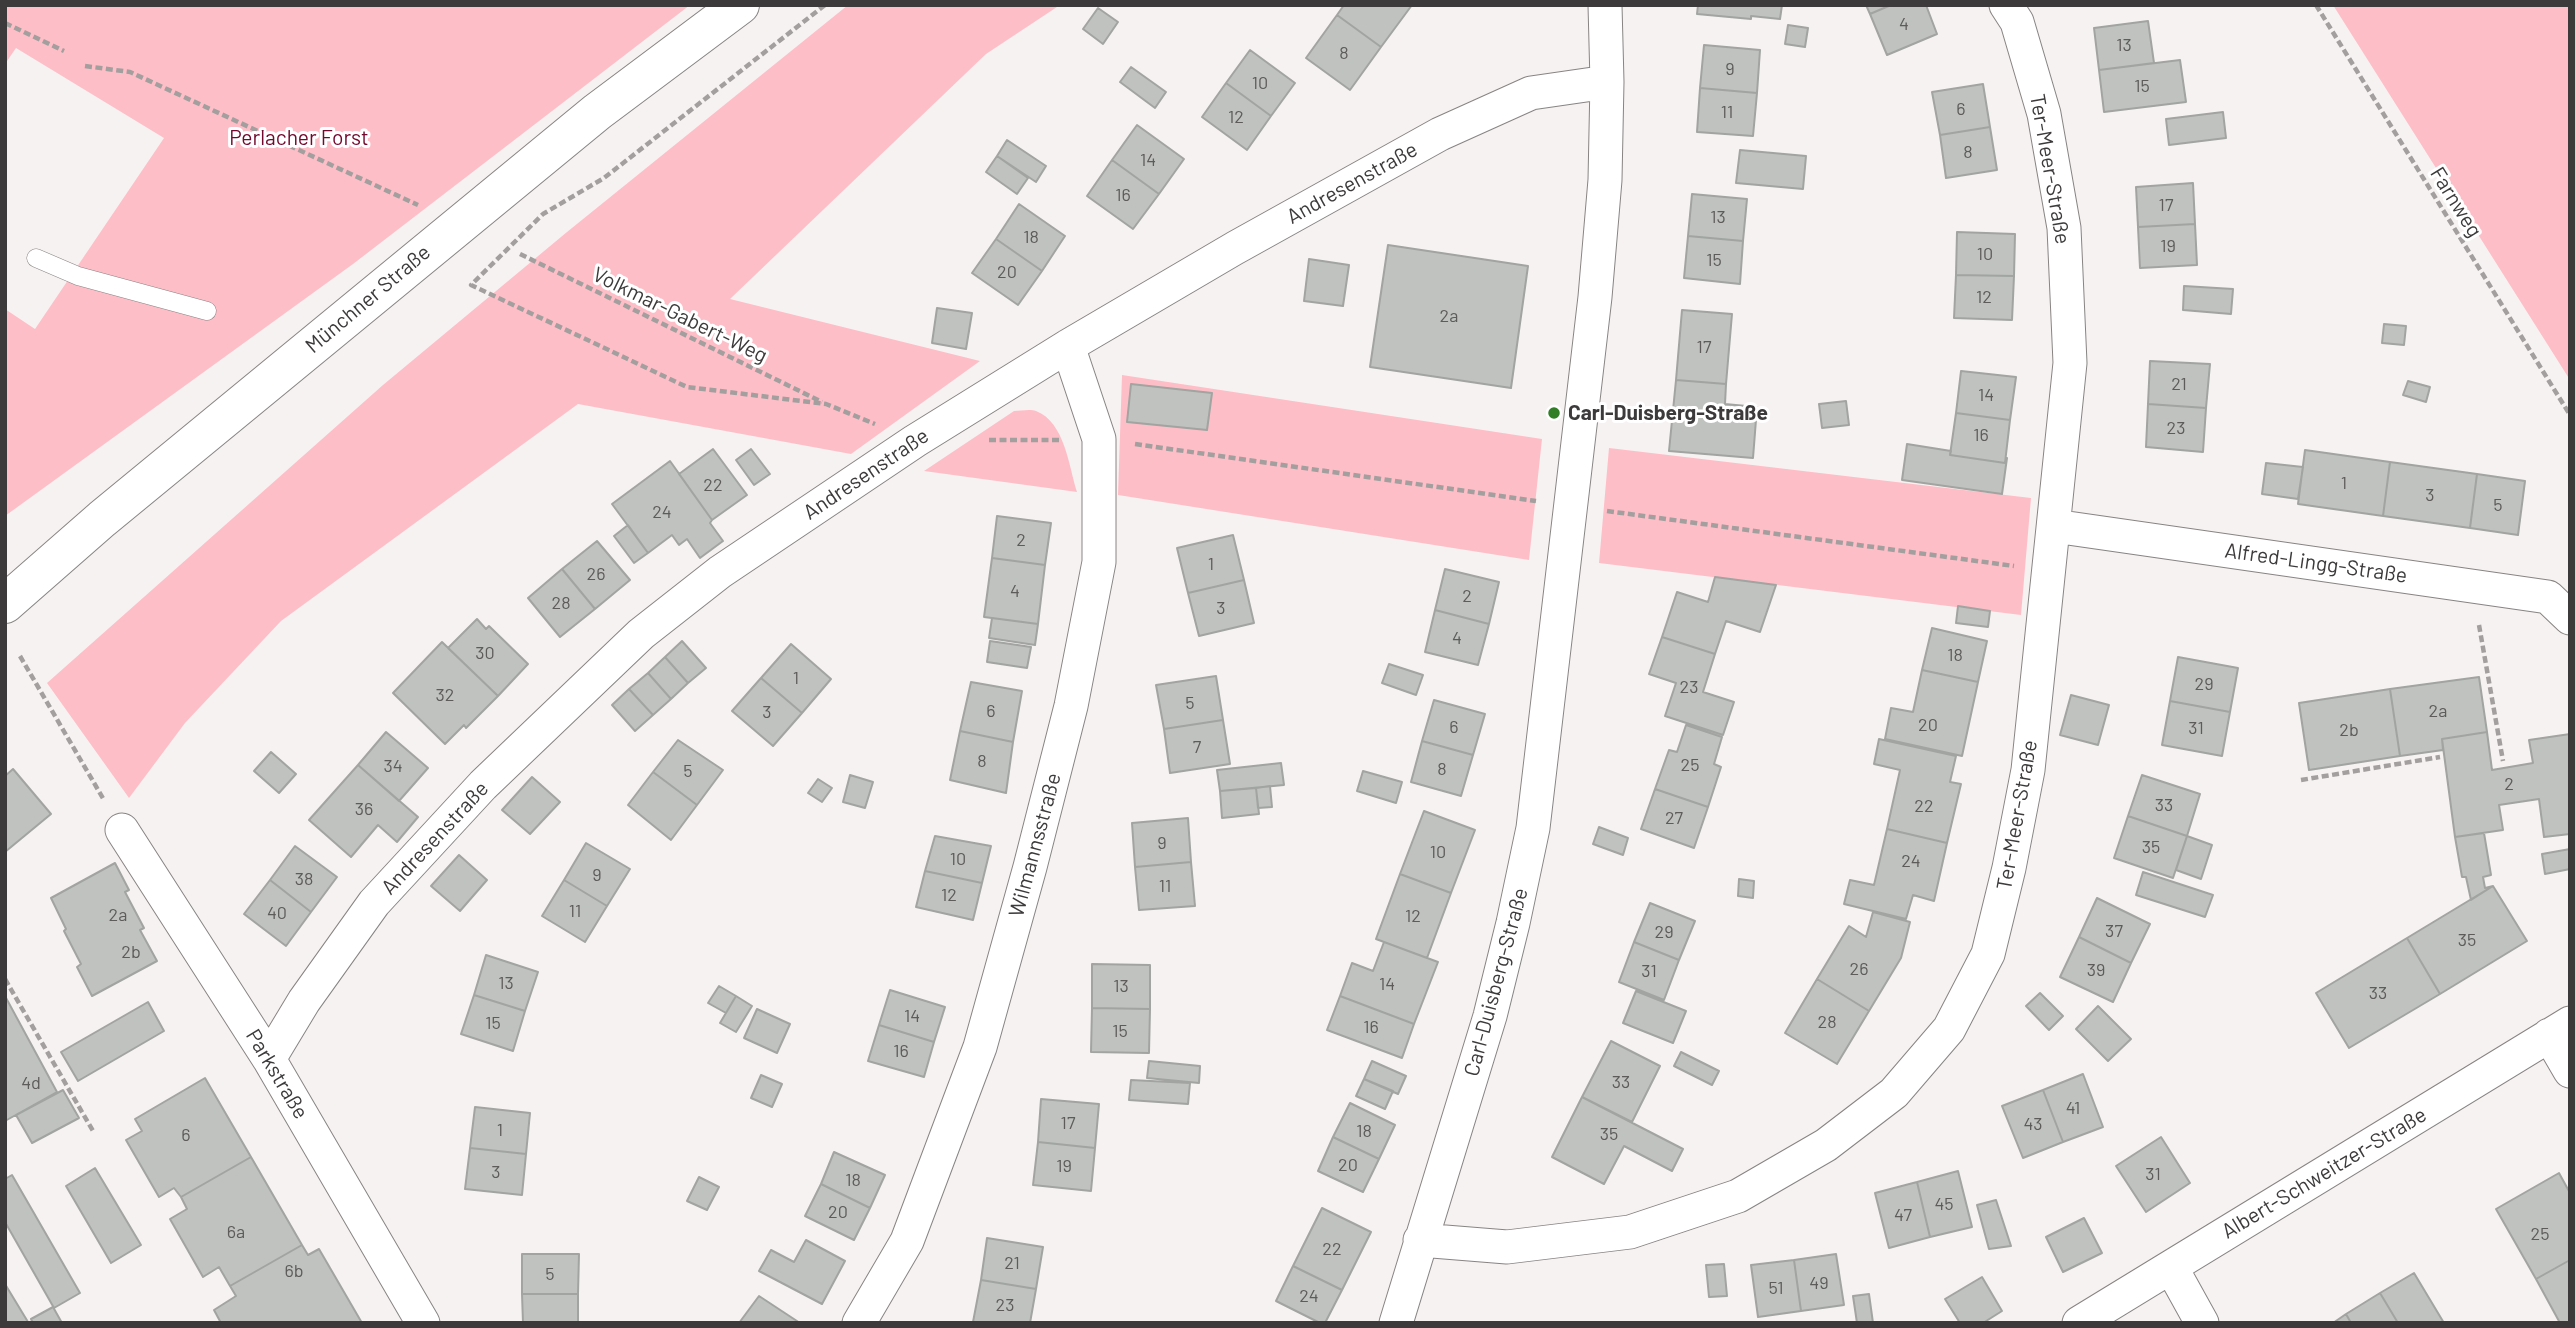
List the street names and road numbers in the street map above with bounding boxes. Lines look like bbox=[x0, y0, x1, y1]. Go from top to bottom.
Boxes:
street label: Ter-Meer-Straße bbox=[2024, 92, 2076, 246]
street label: Andresenstraße bbox=[1282, 137, 1422, 229]
street label: Farnweg bbox=[2425, 162, 2487, 242]
street label: Münchner Straße bbox=[300, 240, 436, 358]
street label: Volkmar-Gabert-Weg bbox=[588, 262, 772, 368]
street label: Andresenstraße bbox=[799, 423, 933, 525]
street label: Alfred-Lingg-Straße bbox=[2223, 538, 2409, 588]
street label: Ter-Meer-Straße bbox=[1991, 738, 2043, 892]
street label: Wilmannsstraße bbox=[1004, 770, 1066, 920]
street label: Andresenstraße bbox=[376, 776, 494, 900]
street label: Carl-Duisberg-Straße bbox=[1459, 885, 1533, 1079]
street label: Parkstraße bbox=[240, 1025, 314, 1123]
street label: Albert-Schweitzer-Straße bbox=[2217, 1102, 2431, 1244]

